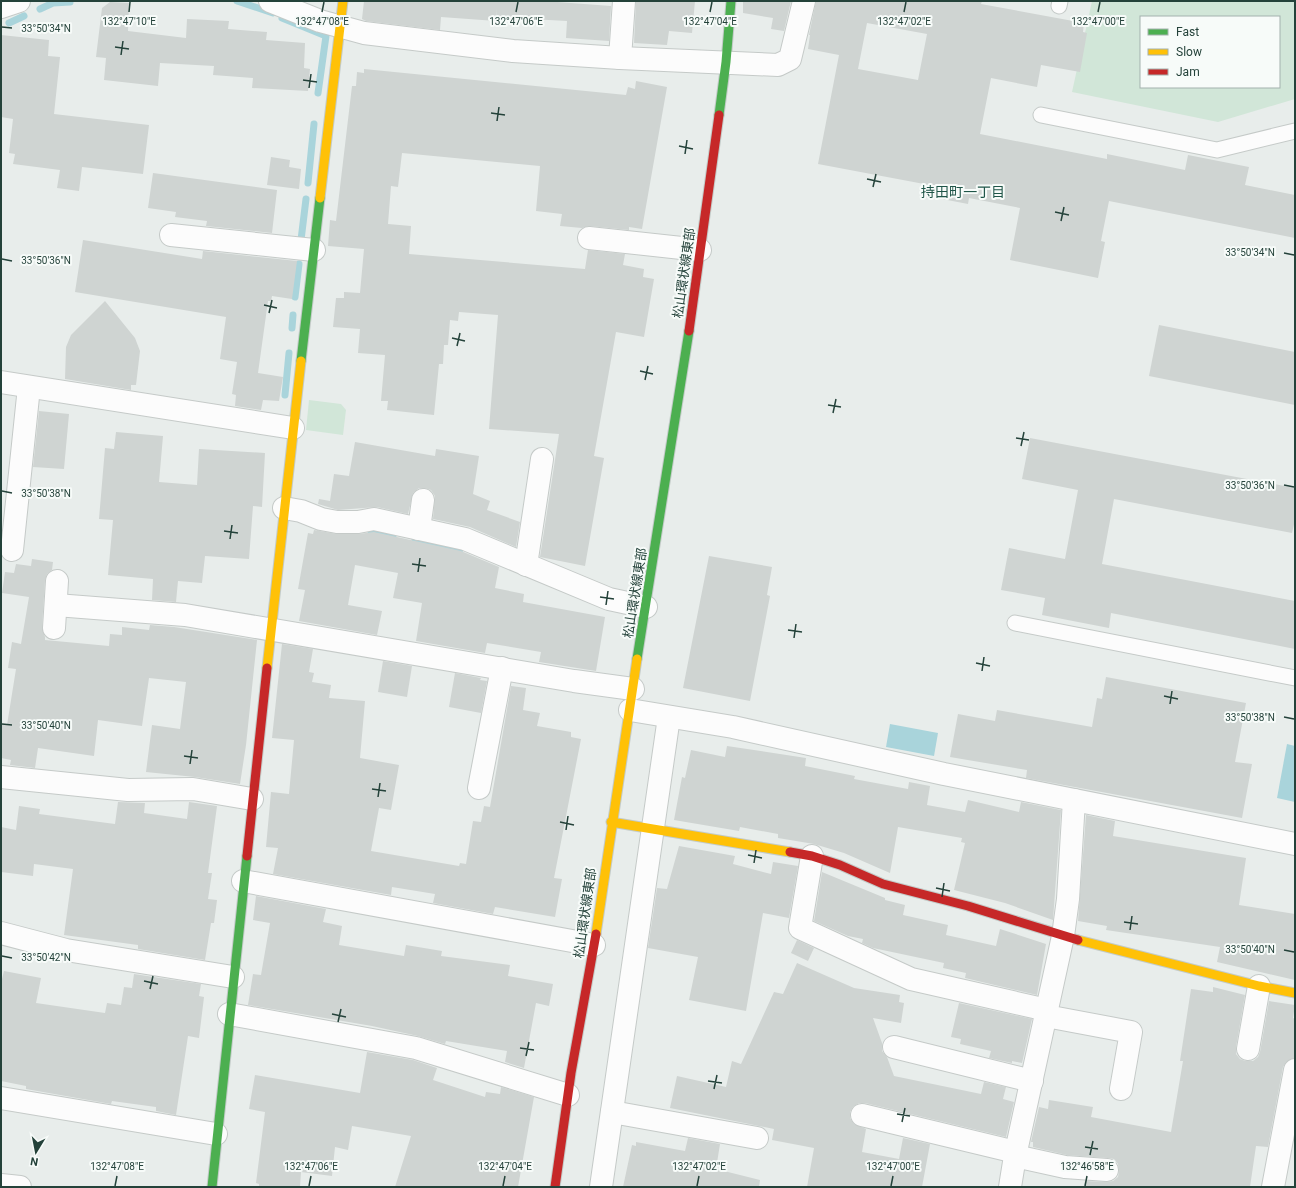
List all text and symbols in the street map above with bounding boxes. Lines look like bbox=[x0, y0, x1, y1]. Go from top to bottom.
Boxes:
text: 132°47'10"E bbox=[102, 16, 156, 27]
text: 132°47'08"E bbox=[295, 16, 349, 27]
text: 132°47'06"E bbox=[489, 16, 543, 27]
text: 132°47'04"E bbox=[683, 16, 737, 27]
text: 132°47'02"E bbox=[877, 16, 931, 27]
text: 132°47'00"E bbox=[1071, 16, 1125, 27]
legend bbox=[1140, 16, 1280, 88]
text: 33°50'34"N bbox=[21, 23, 71, 34]
text: Fast bbox=[1176, 25, 1199, 39]
text: Slow bbox=[1176, 45, 1202, 59]
text: Jam bbox=[1176, 65, 1200, 79]
district label: 持田町一丁目 bbox=[921, 184, 1005, 200]
street label: 松山環状線東部 bbox=[670, 227, 698, 319]
text: 33°50'34"N bbox=[1225, 247, 1275, 258]
text: 33°50'36"N bbox=[21, 255, 71, 266]
text: 33°50'36"N bbox=[1225, 480, 1275, 491]
text: 33°50'38"N bbox=[21, 488, 71, 499]
street label: 松山環状線東部 bbox=[620, 547, 650, 639]
text: 33°50'38"N bbox=[1225, 712, 1275, 723]
text: 33°50'40"N bbox=[21, 720, 71, 731]
street label: 松山環状線東部 bbox=[571, 867, 599, 959]
text: 33°50'40"N bbox=[1225, 944, 1275, 955]
text: 33°50'42"N bbox=[21, 952, 71, 963]
north arrow bbox=[16, 1132, 56, 1172]
text: N bbox=[29, 1154, 39, 1168]
text: 132°47'08"E bbox=[90, 1161, 144, 1172]
text: 132°47'06"E bbox=[284, 1161, 338, 1172]
text: 132°47'04"E bbox=[478, 1161, 532, 1172]
text: 132°47'02"E bbox=[672, 1161, 726, 1172]
text: 132°47'00"E bbox=[866, 1161, 920, 1172]
text: 132°46'58"E bbox=[1060, 1161, 1114, 1172]

